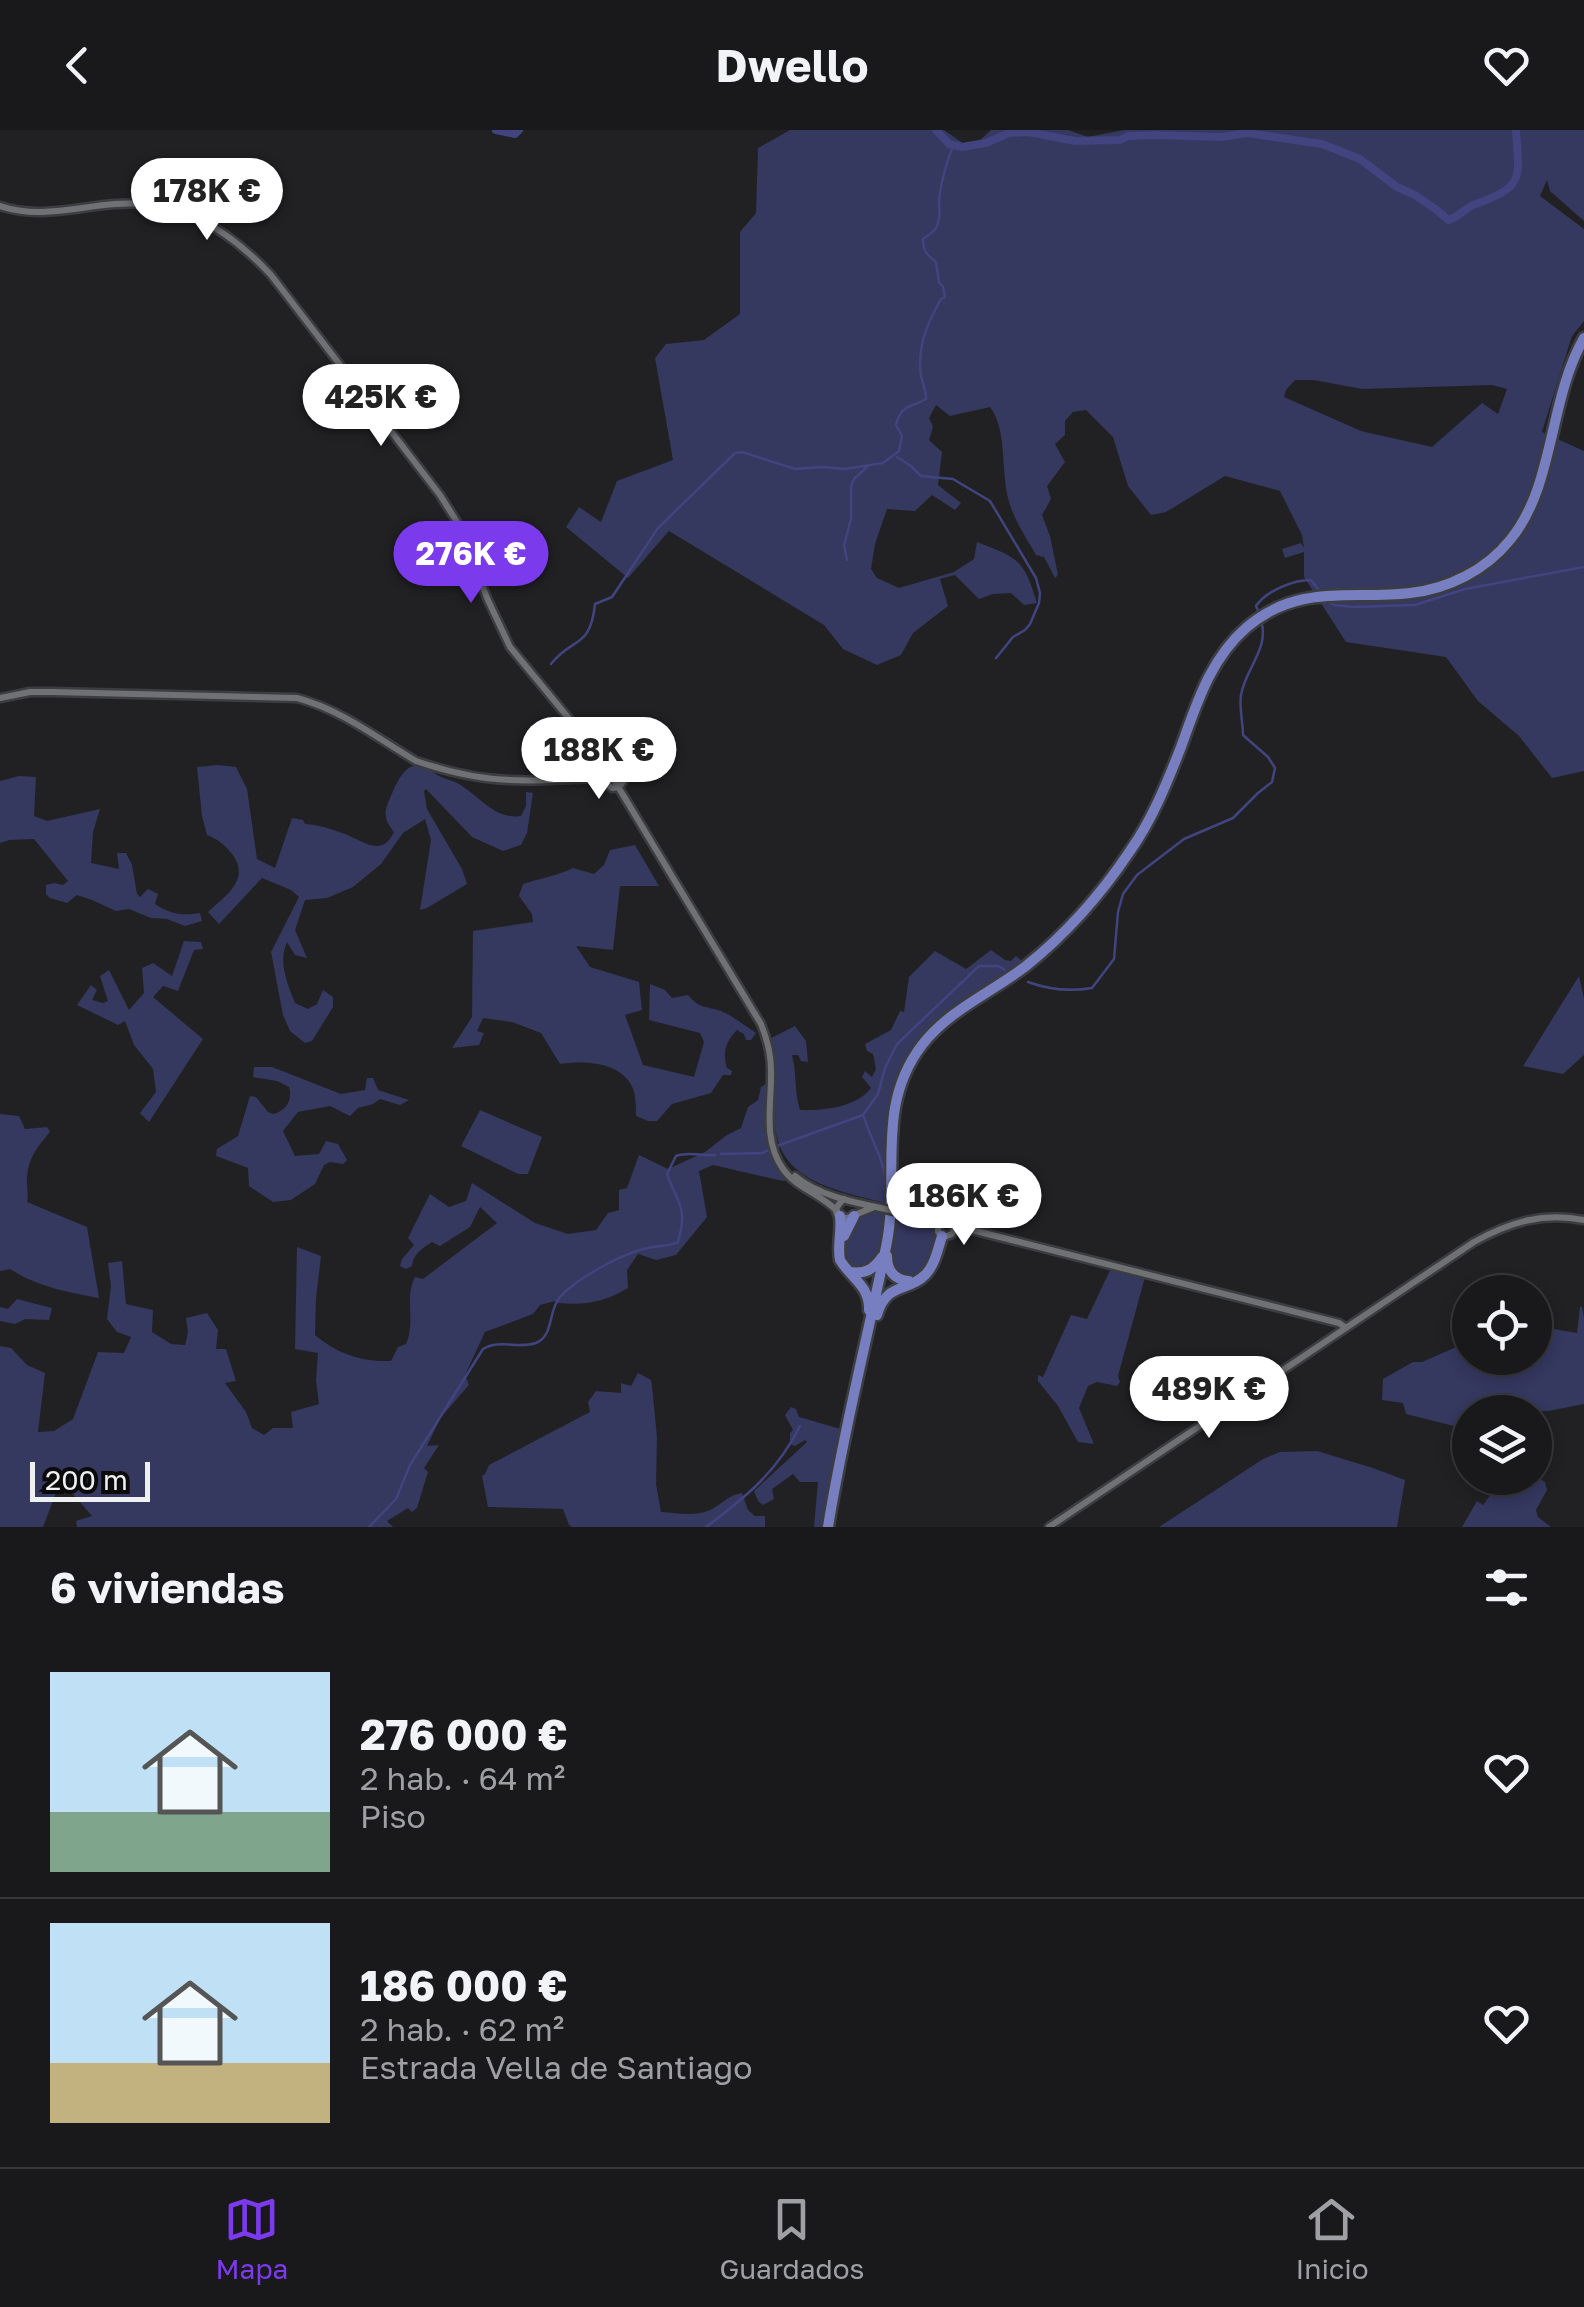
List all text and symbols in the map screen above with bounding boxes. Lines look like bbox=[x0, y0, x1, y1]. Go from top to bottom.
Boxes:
icon: back bbox=[50, 38, 105, 93]
text: Dwello bbox=[716, 38, 868, 92]
icon: heart bbox=[1479, 38, 1534, 93]
pin: 178K € bbox=[126, 158, 288, 243]
text: 178K € bbox=[153, 171, 261, 209]
pin: 425K € bbox=[300, 364, 462, 449]
text: 425K € bbox=[325, 377, 437, 415]
pin: 276K € bbox=[390, 521, 552, 606]
text: 276K € bbox=[415, 534, 527, 572]
pin: 188K € bbox=[518, 717, 680, 802]
text: 188K € bbox=[543, 730, 655, 768]
pin: 186K € bbox=[883, 1163, 1045, 1248]
text: 186K € bbox=[908, 1176, 1020, 1214]
map controls bbox=[1452, 1275, 1552, 1495]
button: locate bbox=[1452, 1275, 1552, 1375]
pin: 489K € bbox=[1128, 1356, 1290, 1441]
text: 489K € bbox=[1152, 1369, 1266, 1407]
button: layers bbox=[1452, 1395, 1552, 1495]
scale bar bbox=[30, 1457, 150, 1502]
text: 200 m bbox=[45, 1463, 128, 1496]
icon: filters bbox=[1479, 1560, 1534, 1615]
text: 6 viviendas bbox=[50, 1562, 285, 1612]
text: 276 000 € bbox=[360, 1709, 568, 1759]
icon: home bbox=[130, 1712, 250, 1832]
icon: heart bbox=[1479, 1745, 1534, 1800]
text: 2 hab. · 64 m² bbox=[360, 1759, 565, 1797]
text: Piso bbox=[360, 1797, 426, 1835]
text: 186 000 € bbox=[360, 1960, 568, 2010]
icon: home bbox=[130, 1963, 250, 2083]
icon: heart bbox=[1479, 1996, 1534, 2051]
text: 2 hab. · 62 m² bbox=[360, 2010, 564, 2048]
text: Estrada Vella de Santiago bbox=[360, 2048, 752, 2086]
tab: Mapa bbox=[215, 2192, 288, 2285]
tab: Guardados bbox=[719, 2192, 864, 2285]
tab: Inicio bbox=[1295, 2192, 1369, 2285]

